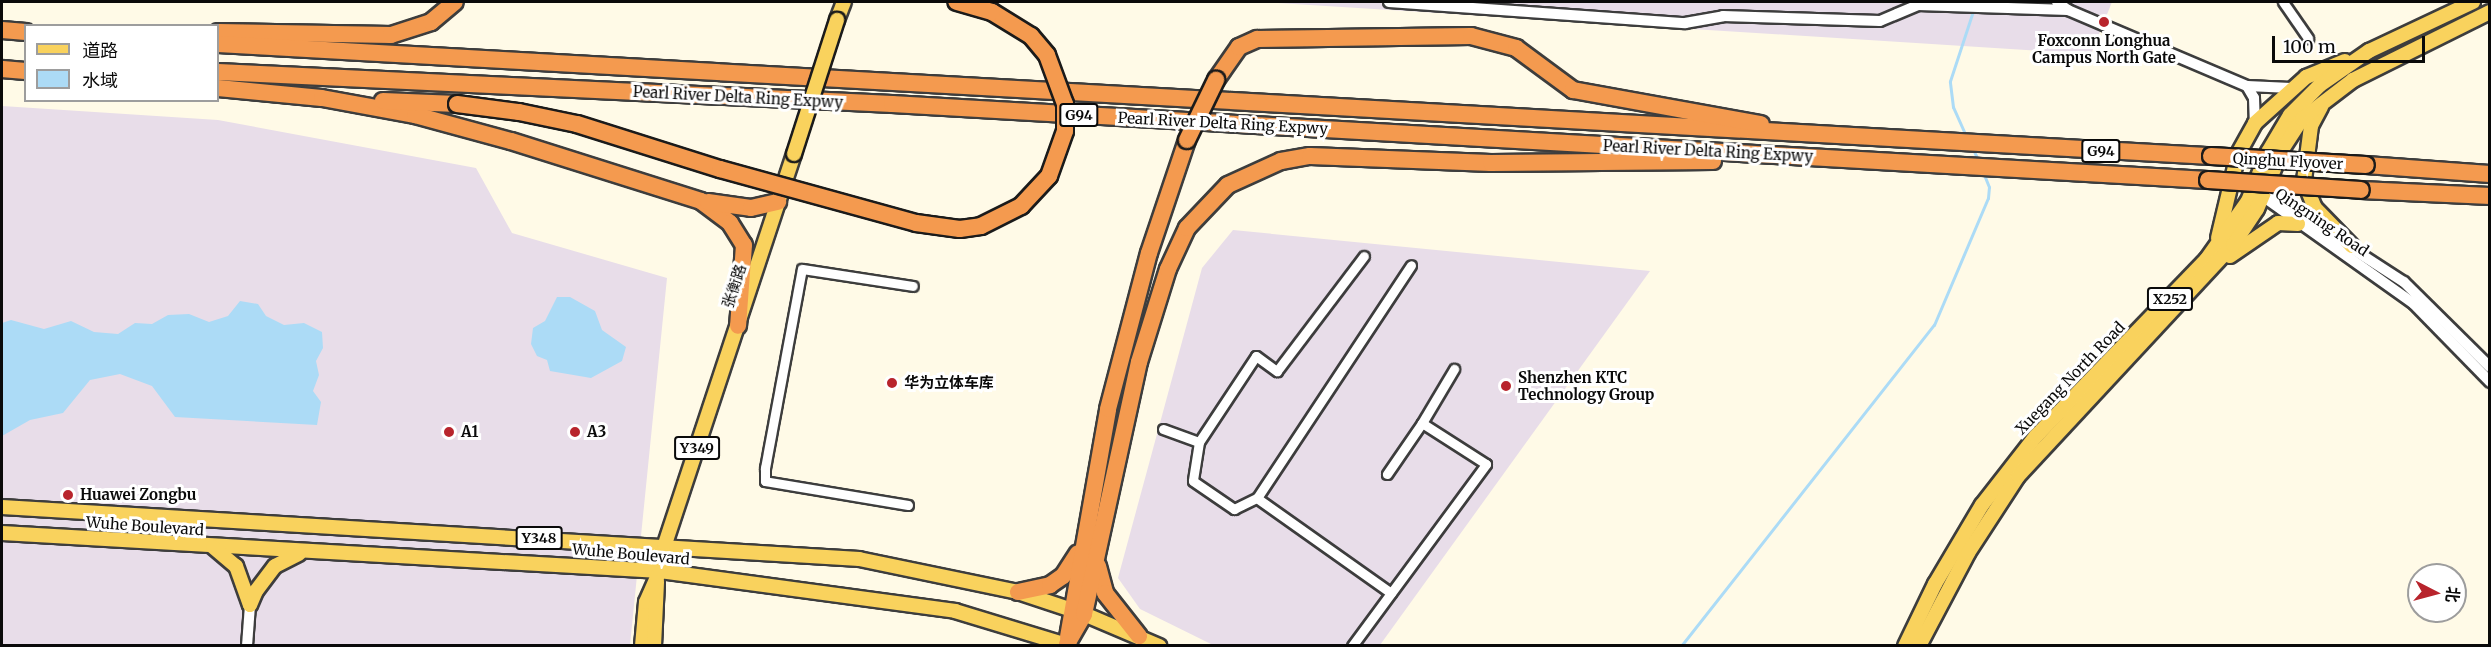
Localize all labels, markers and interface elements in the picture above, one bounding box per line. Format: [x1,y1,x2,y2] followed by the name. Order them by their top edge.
[2097,15,2111,29] marker: Foxconn Longhua Campus North Gate
[24,24,219,102] legend
[2275,24,2428,62] scale bar
[2032,31,2176,66] place label: Foxconn Longhua Campus North Gate
[2283,35,2336,58] text: 100 m
[82,39,118,62] text: 道路
[82,69,118,92] text: 水域
[632,83,844,111] street label: Pearl River Delta Ring Expwy
[1058,104,1100,126] road number: G94
[1117,109,1329,137] street label: Pearl River Delta Ring Expwy
[1602,137,1814,165] street label: Pearl River Delta Ring Expwy
[2080,140,2122,162] road number: G94
[2232,149,2344,173] street label: Qinghu Flyover
[2272,184,2372,260] street label: Qingning Road
[718,262,750,310] street label: 张衡路
[2146,288,2194,310] road number: X252
[2012,318,2128,438] street label: Xuegang North Road
[1518,368,1654,403] place label: Shenzhen KTC Technology Group
[904,374,994,392] place label: 华为立体车库
[885,376,899,390] marker: 华为立体车库
[1499,379,1513,393] marker: Shenzhen KTC Technology Group
[461,423,479,441] place label: A1
[587,423,606,441] place label: A3
[442,425,456,439] marker: A1
[568,425,582,439] marker: A3
[673,437,721,459] road number: Y349
[80,486,196,504] place label: Huawei Zongbu
[61,488,75,502] marker: Huawei Zongbu
[86,513,204,539] street label: Wuhe Boulevard
[515,527,563,549] road number: Y348
[571,540,691,568] street label: Wuhe Boulevard
[2407,563,2467,623] north arrow
[2442,586,2464,604] text: 北

